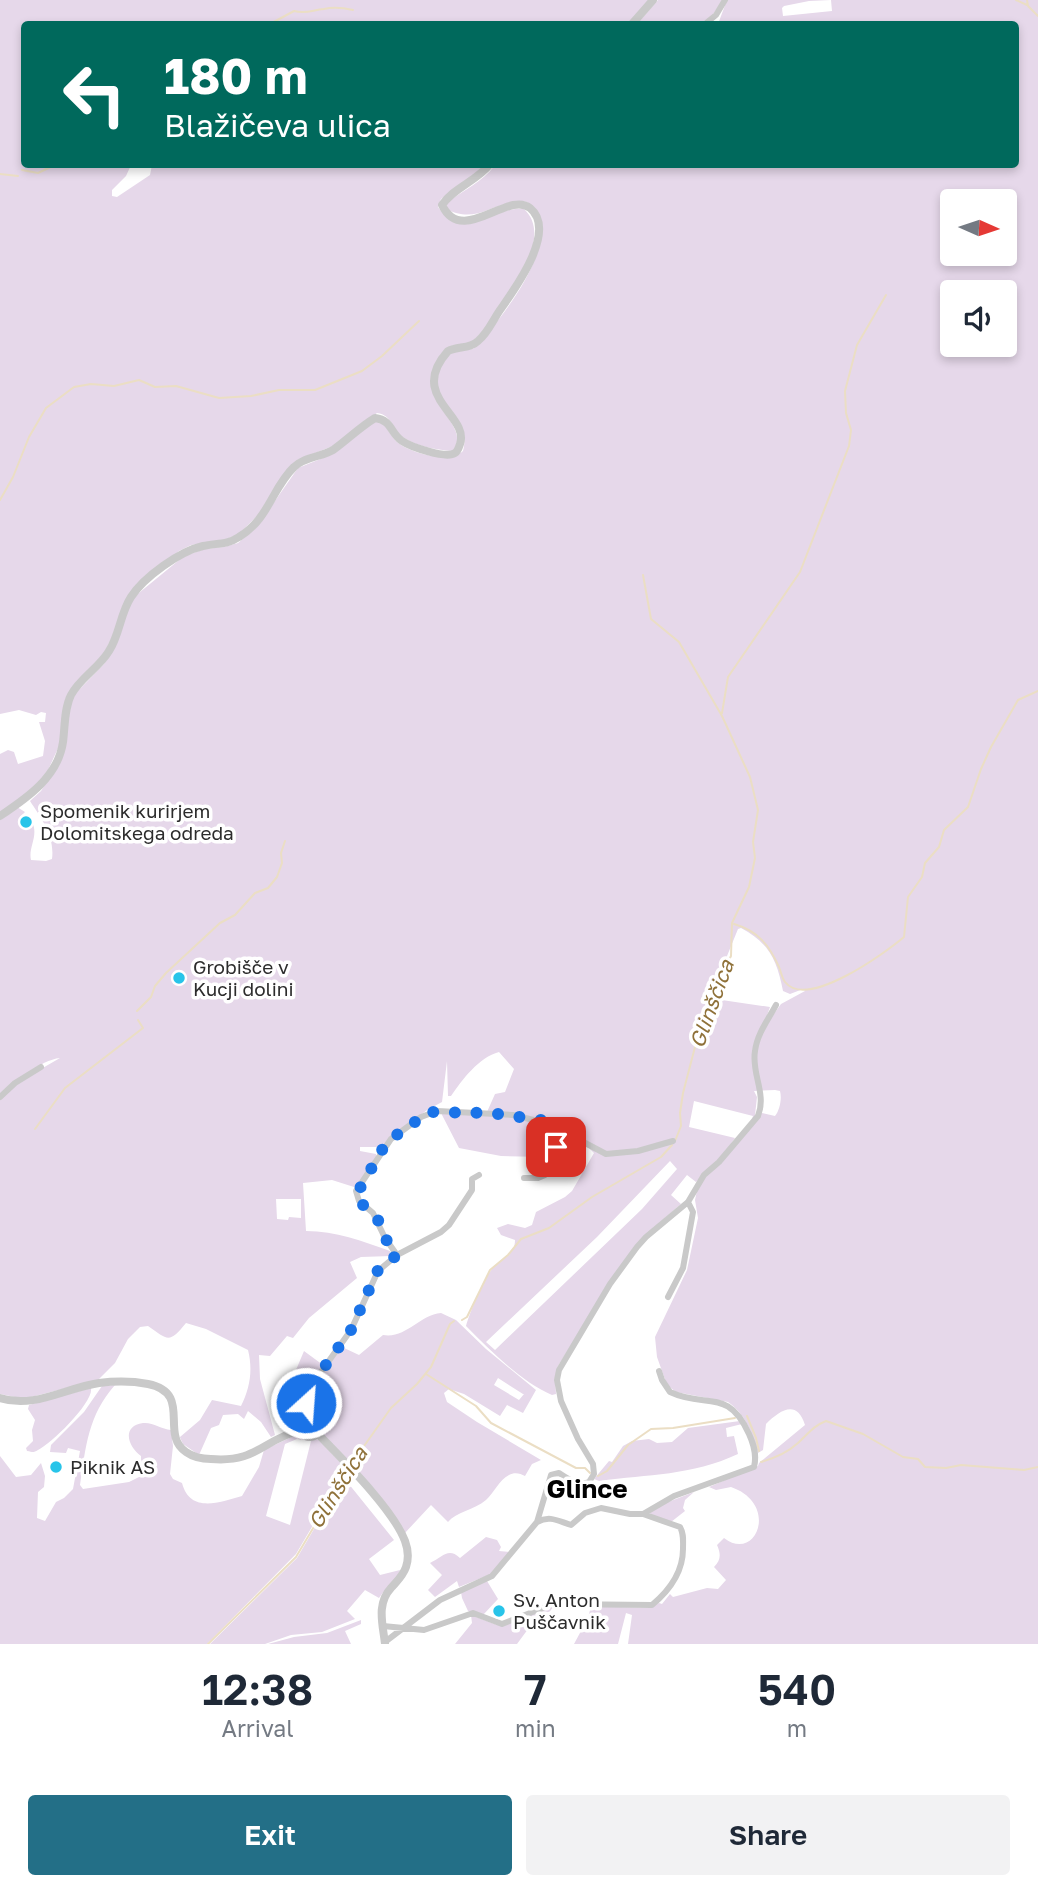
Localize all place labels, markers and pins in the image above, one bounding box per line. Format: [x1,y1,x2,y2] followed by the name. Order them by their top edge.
[40,799,234,844] place label: Spomenik kurirjem Dolomitskega odreda
[18,814,34,830] marker: Spomenik kurirjem Dolomitskega odreda
[193,955,294,1000] place label: Grobišče v Kucji dolini
[171,970,187,986] marker: Grobišče v Kucji dolini
[526,1117,586,1177] pin
[70,1455,155,1478] place label: Piknik AS
[48,1459,64,1475] marker: Piknik AS
[513,1588,606,1633] place label: Sv. Anton Puščavnik
[491,1603,507,1619] marker: Sv. Anton Puščavnik

